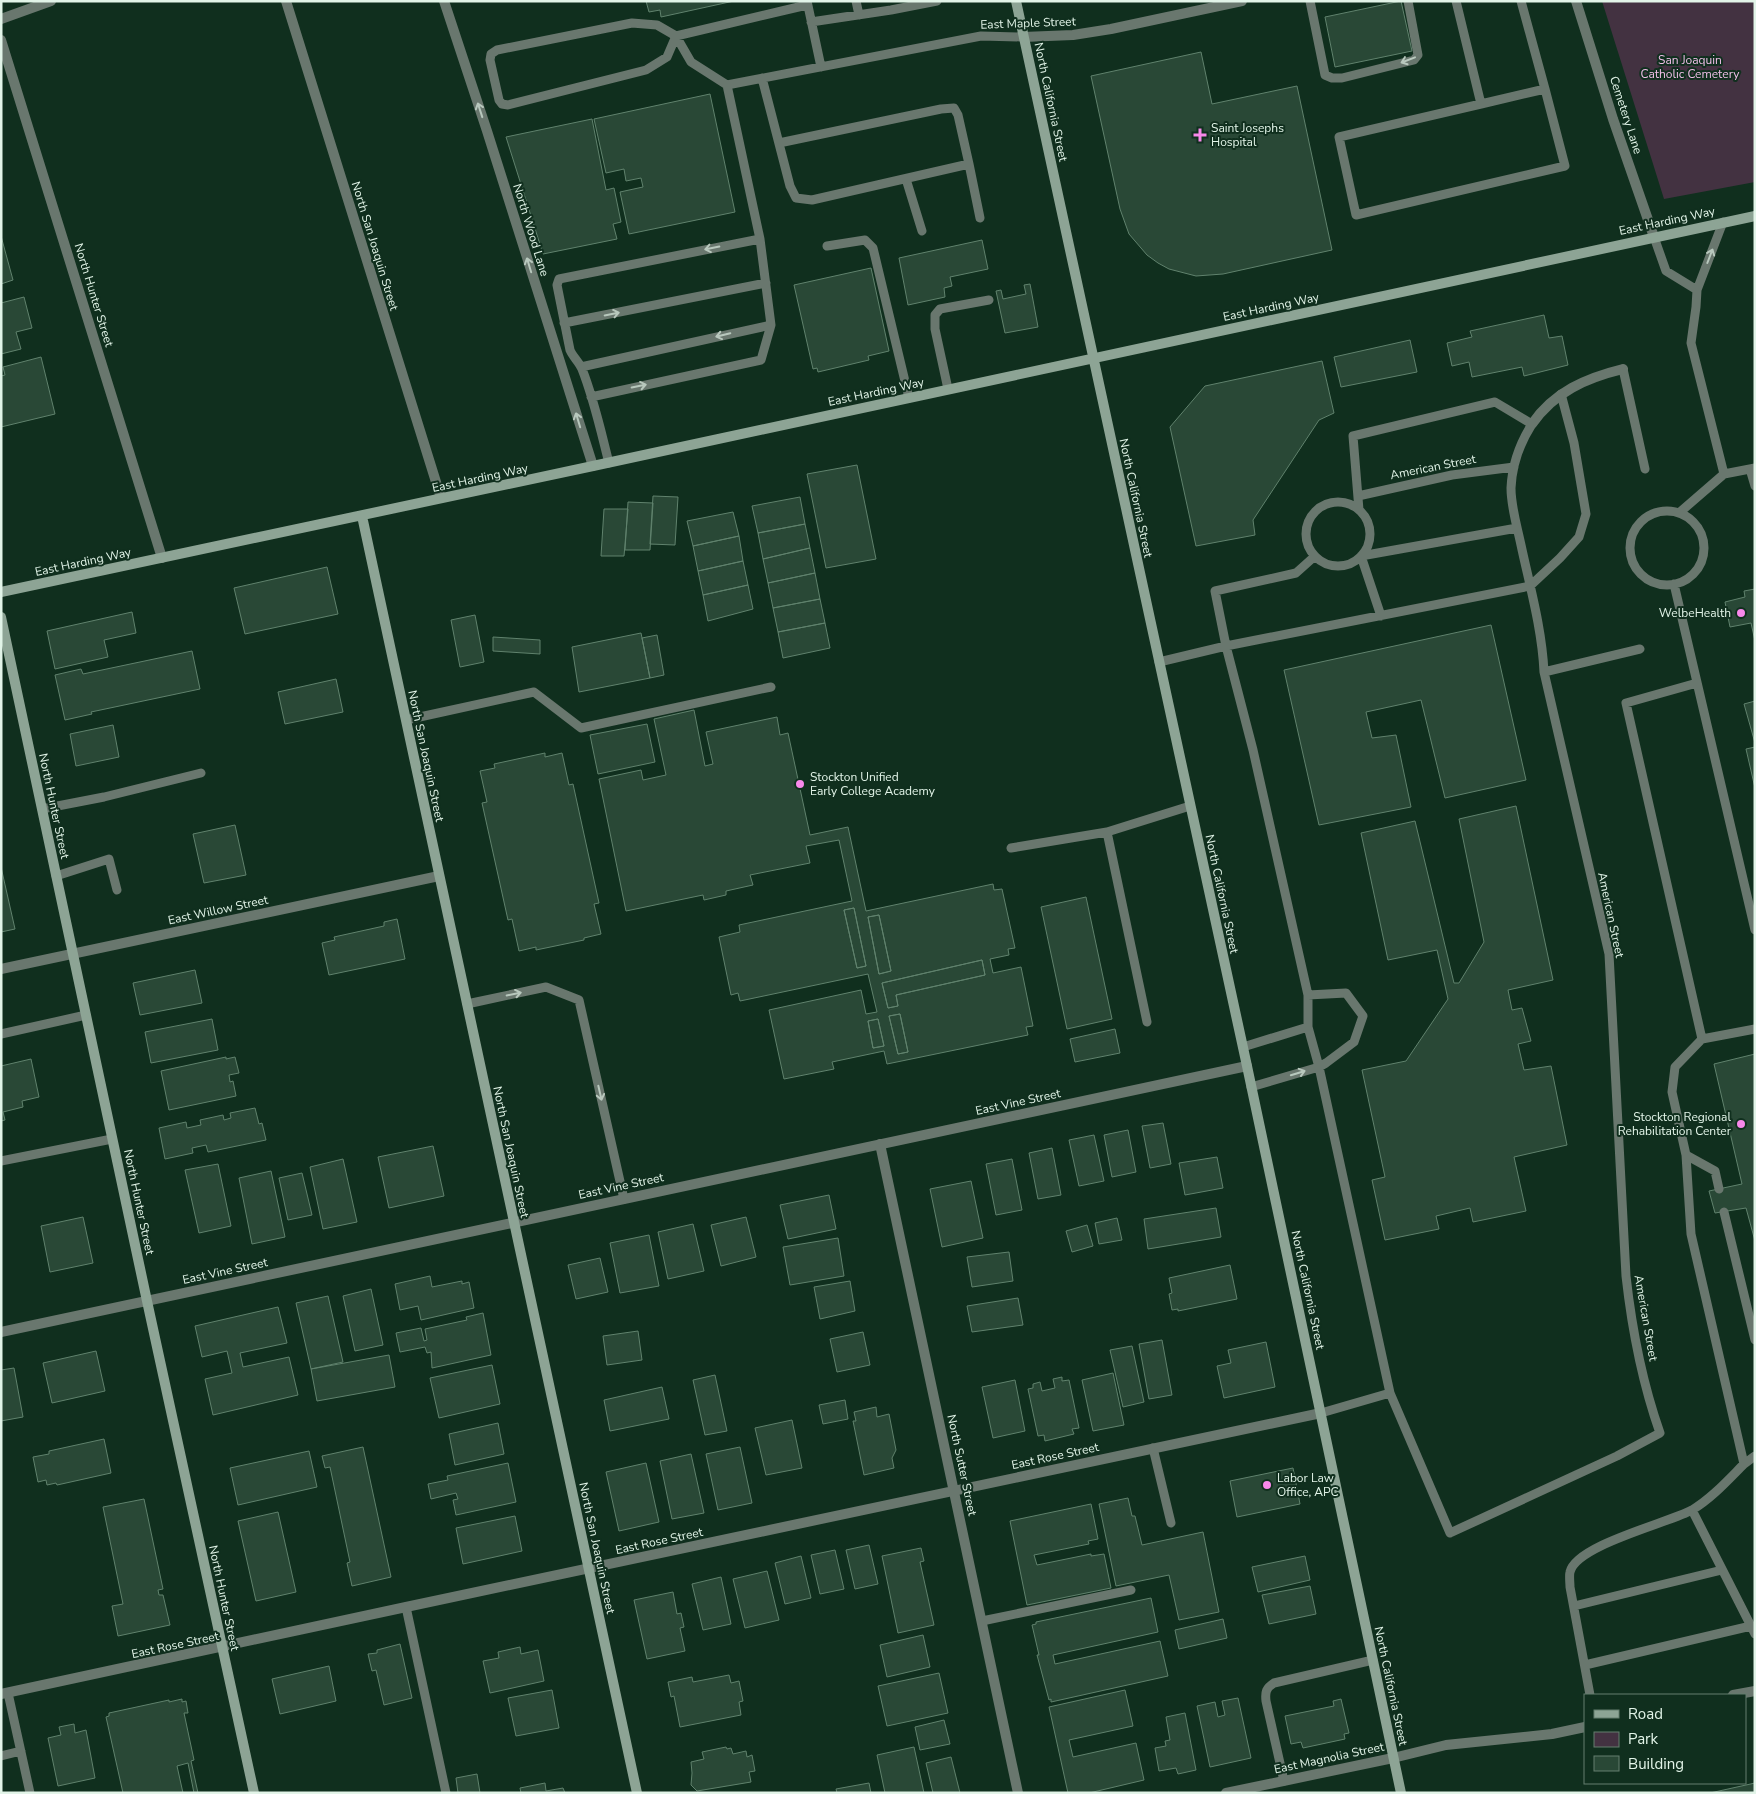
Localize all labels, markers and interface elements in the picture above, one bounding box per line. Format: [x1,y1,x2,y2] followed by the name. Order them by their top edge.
[980,13,1077,33] street label: East Maple Street
[1031,41,1072,164] street label: North California Street
[1641,52,1740,82] park label: San Joaquin Catholic Cemetery
[1401,56,1416,65] one-way arrow
[1606,74,1646,156] street label: Cemetery Lane
[475,102,485,118] one-way arrow
[1211,120,1284,150] place label: Saint Josephs Hospital
[1193,128,1207,142] marker: Saint Josephs Hospital
[348,180,402,313] street label: North San Joaquin Street
[509,182,553,278] street label: North Wood Lane
[1618,203,1717,239] street label: East Harding Way
[71,241,118,350] street label: North Hunter Street
[704,244,720,254] one-way arrow
[1706,249,1715,264] one-way arrow
[524,257,534,273] one-way arrow
[1222,289,1321,325] street label: East Harding Way
[603,308,619,318] one-way arrow
[715,331,731,341] one-way arrow
[827,374,926,410] street label: East Harding Way
[630,381,646,390] one-way arrow
[573,412,583,428] one-way arrow
[1116,437,1157,560] street label: North California Street
[1389,451,1478,483] street label: American Street
[431,460,530,496] street label: East Harding Way
[34,544,133,580] street label: East Harding Way
[1659,605,1731,621] place label: WelbeHealth
[1735,607,1747,619] marker: WelbeHealth
[404,689,448,824] street label: North San Joaquin Street
[35,752,73,861] street label: North Hunter Street
[810,769,936,799] place label: Stockton Unified Early College Academy
[794,778,806,790] marker: Stockton Unified Early College Academy
[1202,833,1243,956] street label: North California Street
[1594,871,1628,960] street label: American Street
[167,891,270,928] street label: East Willow Street
[506,989,522,998] one-way arrow
[1290,1068,1306,1078] one-way arrow
[489,1085,533,1220] street label: North San Joaquin Street
[596,1085,605,1101] one-way arrow
[974,1085,1063,1119] street label: East Vine Street
[1618,1109,1732,1139] place label: Stockton Regional Rehabilitation Center
[1735,1118,1747,1130] marker: Stockton Regional Rehabilitation Center
[120,1148,158,1257] street label: North Hunter Street
[577,1169,666,1203] street label: East Vine Street
[1288,1229,1329,1352] street label: North California Street
[181,1254,270,1288] street label: East Vine Street
[1631,1274,1662,1363] street label: American Street
[943,1413,981,1518] street label: North Sutter Street
[1010,1439,1101,1473] street label: East Rose Street
[1277,1470,1339,1500] place label: Labor Law Office, APC
[1261,1479,1273,1491] marker: Labor Law Office, APC
[575,1481,619,1616] street label: North San Joaquin Street
[614,1524,705,1558] street label: East Rose Street
[205,1544,243,1653] street label: North Hunter Street
[1371,1625,1412,1748] street label: North California Street
[130,1628,221,1662] street label: East Rose Street
[1584,1694,1746,1784] legend
[1628,1704,1663,1724] text: Road
[1628,1729,1658,1749] text: Park
[1273,1738,1386,1777] street label: East Magnolia Street
[1628,1754,1684,1774] text: Building

